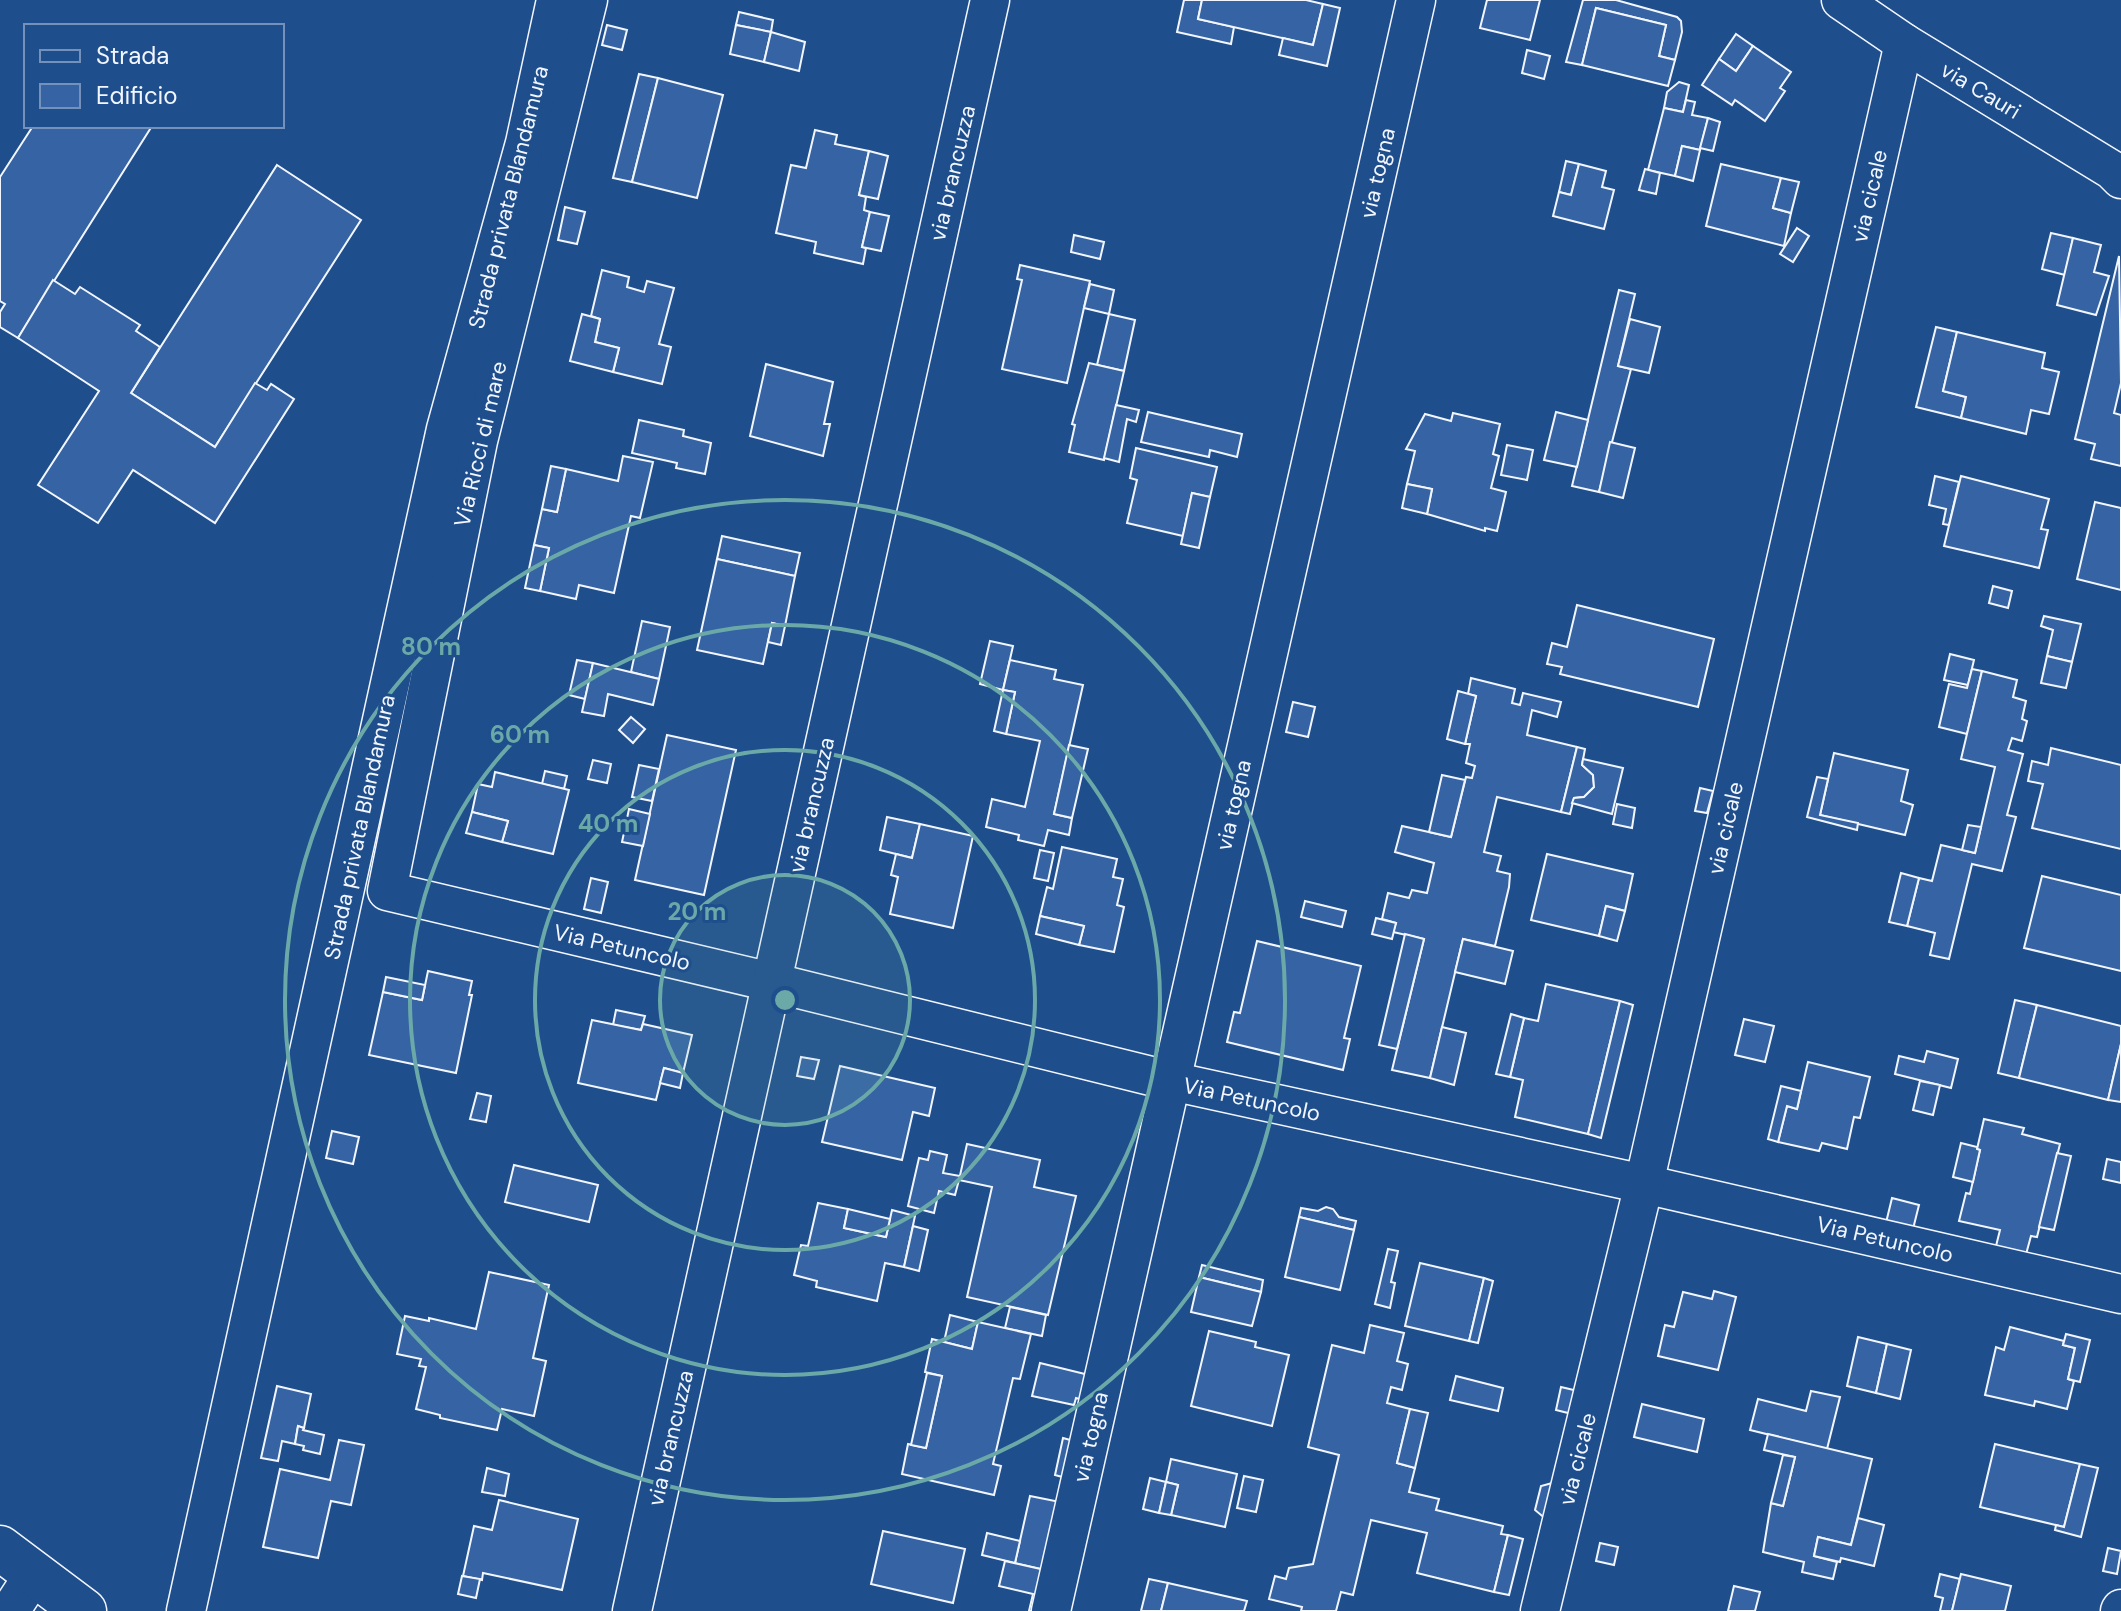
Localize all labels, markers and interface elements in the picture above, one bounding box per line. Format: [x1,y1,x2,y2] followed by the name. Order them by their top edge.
[24,24,284,128] legend
[96,40,169,71] text: Strada
[1935,55,2026,126] street label: via Cauri
[462,62,555,332] street label: Strada privata Blandamura
[96,80,178,111] text: Edificio
[923,102,982,244] street label: via brancuzza
[1353,125,1402,221] street label: via togna
[1845,147,1894,245] street label: via cicale
[447,358,514,530] street label: Via Ricci di mare
[401,631,461,662] text: 80 m
[317,692,402,962] street label: Strada privata Blandamura
[490,719,550,750] text: 60 m
[782,734,841,876] street label: via brancuzza
[1209,757,1258,853] street label: via togna
[1701,779,1750,877] street label: via cicale
[578,808,638,839] text: 40 m
[668,896,726,927] text: 20 m
[551,918,693,977] street label: Via Petuncolo
[771,986,799,1014] centre of rings
[1181,1071,1323,1128] street label: Via Petuncolo
[1814,1210,1956,1269] street label: Via Petuncolo
[641,1367,700,1509] street label: via brancuzza
[1066,1389,1115,1485] street label: via togna
[1552,1410,1603,1508] street label: via cicale

